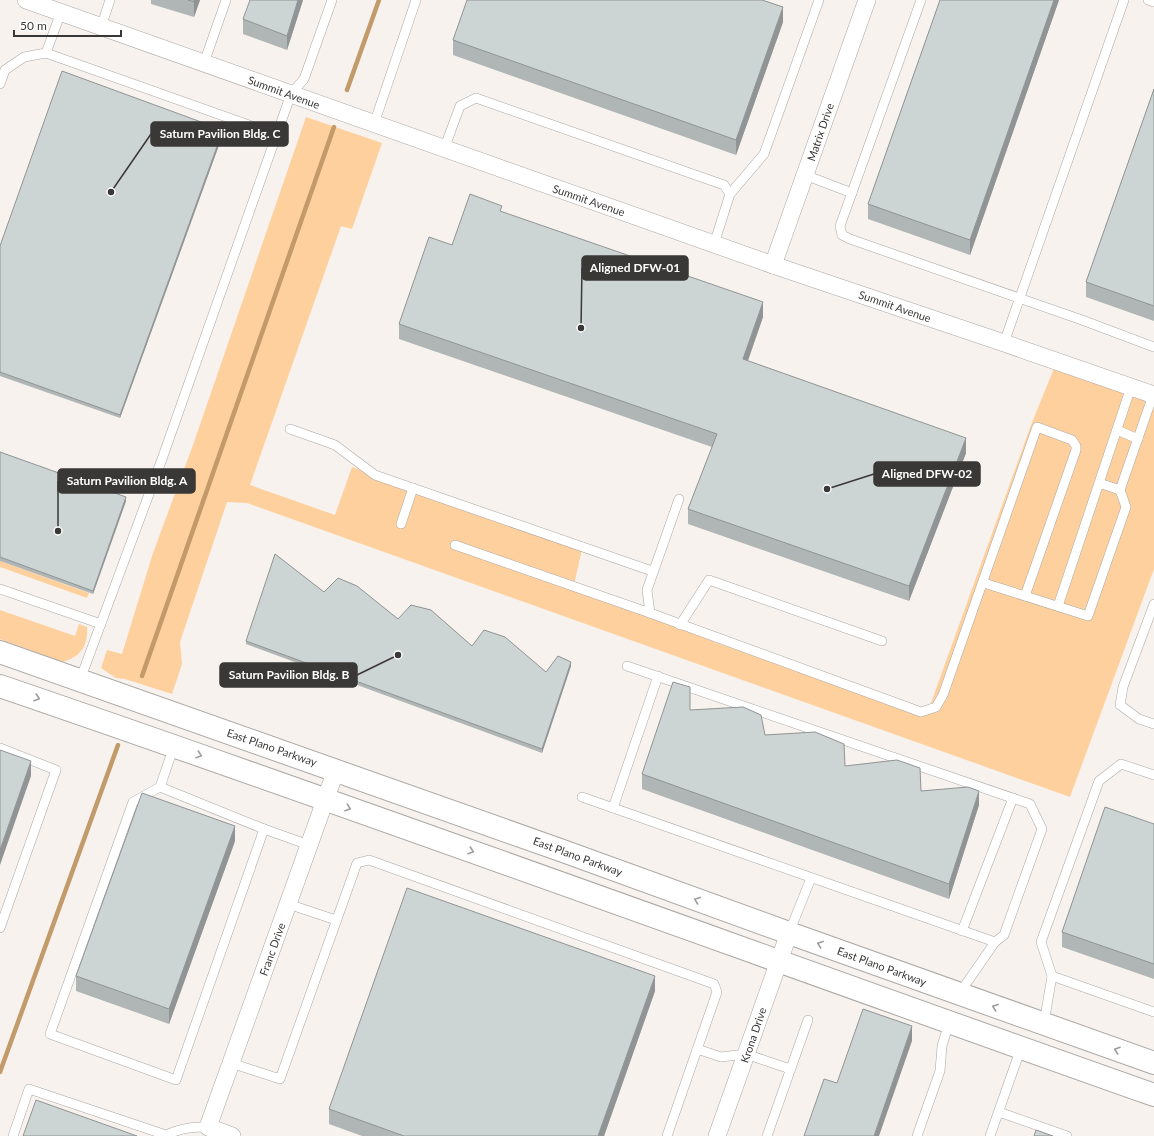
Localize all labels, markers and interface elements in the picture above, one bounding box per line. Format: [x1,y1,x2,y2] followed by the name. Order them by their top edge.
[14,12,121,38] scale bar
[20,18,47,33] text: 50 m
[246,73,322,111] street label: Summit Avenue
[804,101,836,163] street label: Matrix Drive
[151,122,288,146] callout: Saturn Pavilion Bldg. C
[160,126,280,141] text: Saturn Pavilion Bldg. C
[551,182,627,219] street label: Summit Avenue
[582,256,688,280] callout: Aligned DFW-01
[589,260,680,275] text: Aligned DFW-01
[857,288,933,325] street label: Summit Avenue
[874,462,980,486] callout: Aligned DFW-02
[881,466,972,481] text: Aligned DFW-02
[58,469,195,493] callout: Saturn Pavilion Bldg. A
[67,473,188,488] text: Saturn Pavilion Bldg. A
[220,663,357,687] callout: Saturn Pavilion Bldg. B
[229,667,349,682] text: Saturn Pavilion Bldg. B
[33,694,40,702] one-way arrow
[225,726,319,769] street label: East Plano Parkway
[196,751,203,759] one-way arrow
[345,803,352,812] one-way arrow
[532,834,625,878] street label: East Plano Parkway
[467,846,474,854] one-way arrow
[694,896,701,904] one-way arrow
[256,920,288,977] street label: Franc Drive
[816,940,823,949] one-way arrow
[836,944,929,988] street label: East Plano Parkway
[991,1003,998,1011] one-way arrow
[737,1005,769,1065] street label: Krona Drive
[1114,1047,1121,1055] one-way arrow

